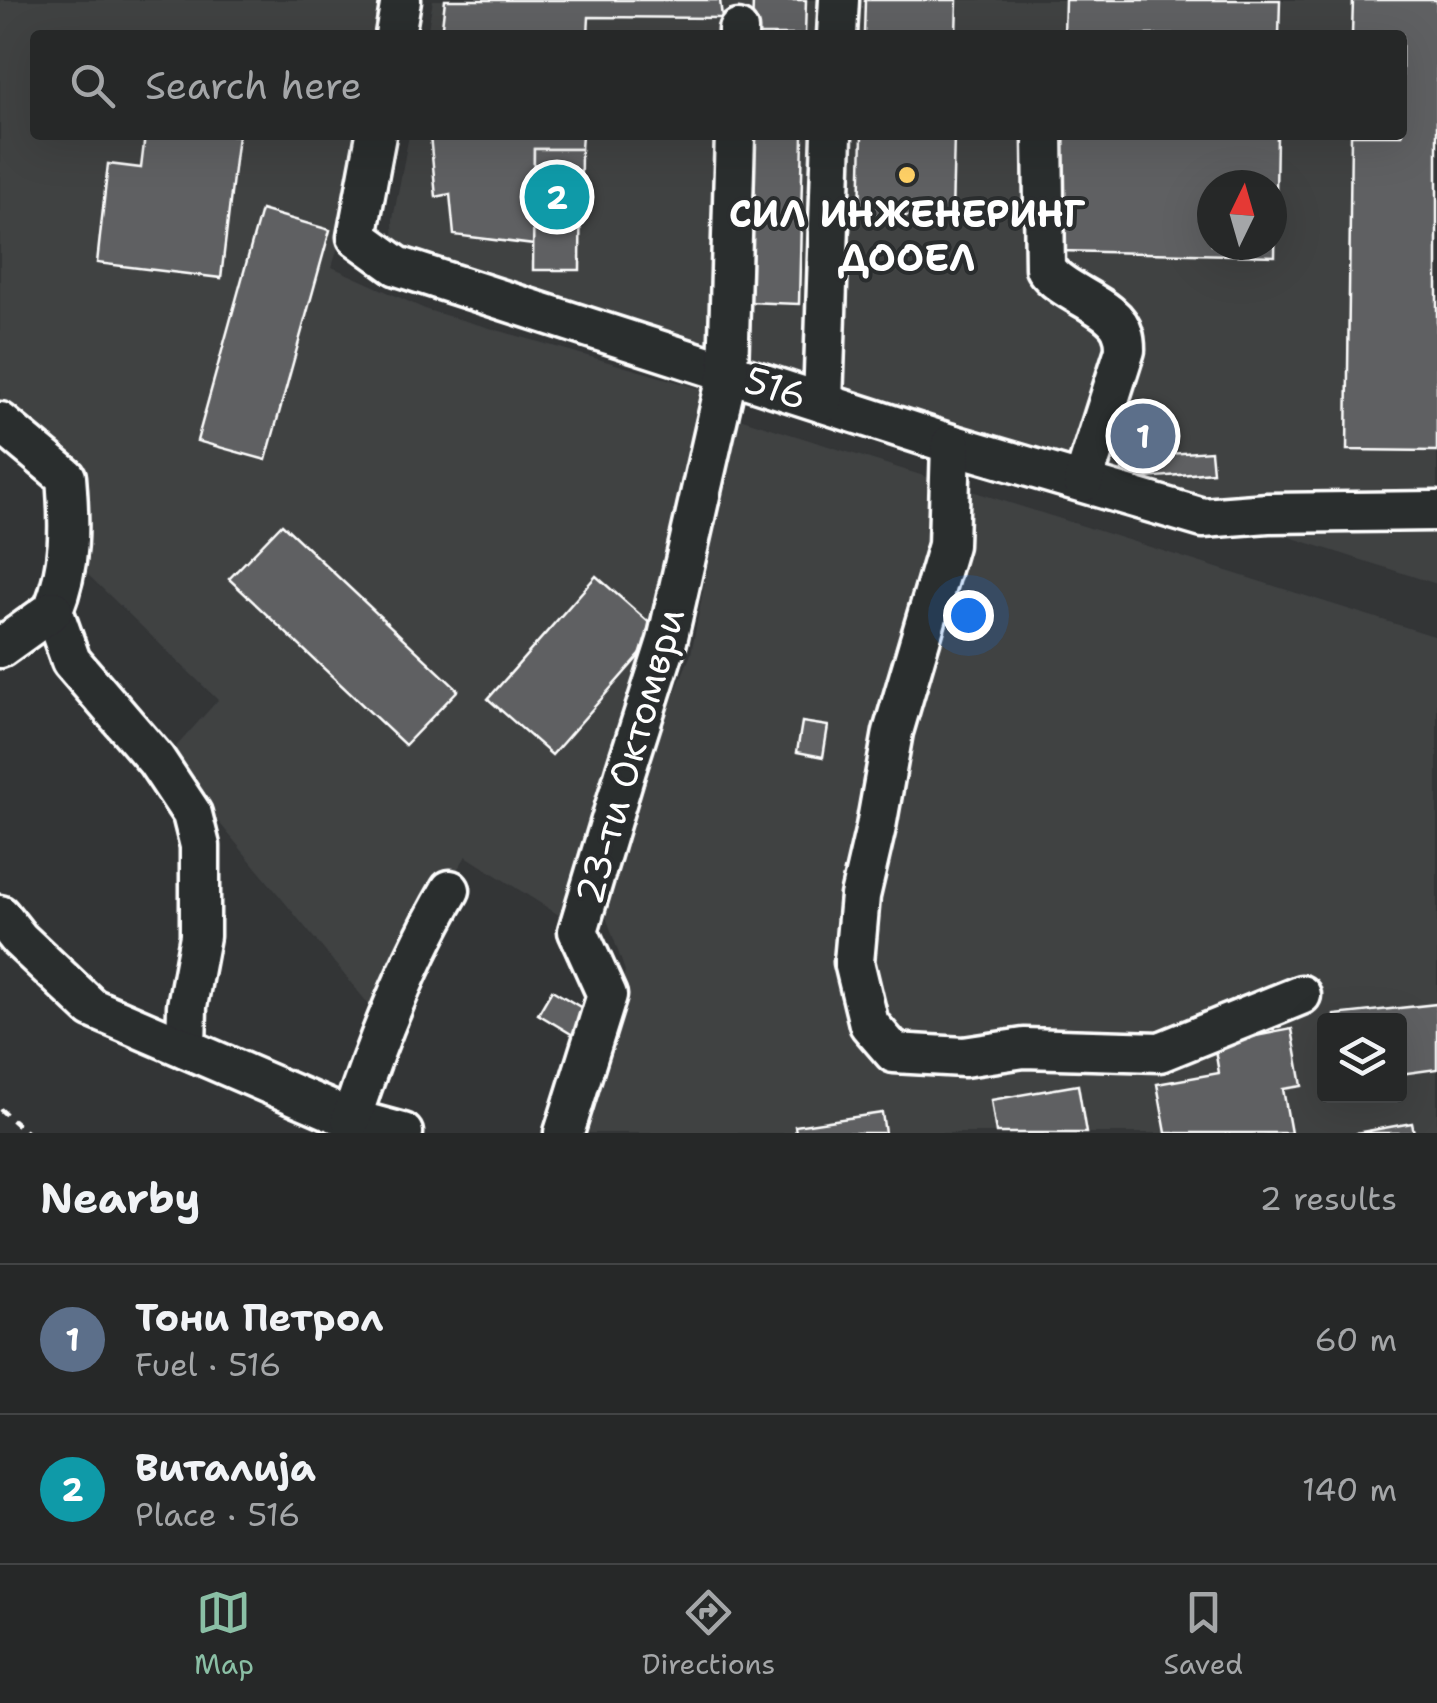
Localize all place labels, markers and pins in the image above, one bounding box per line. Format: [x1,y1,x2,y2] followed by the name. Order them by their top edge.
[524,160,590,234] pin: 2
[896,164,918,186] marker: СИЛ ИНЖЕНЕРИНГ ДООЕЛ
[729,188,1085,283] place label: СИЛ ИНЖЕНЕРИНГ ДООЕЛ
[1110,398,1176,474] pin: 1

